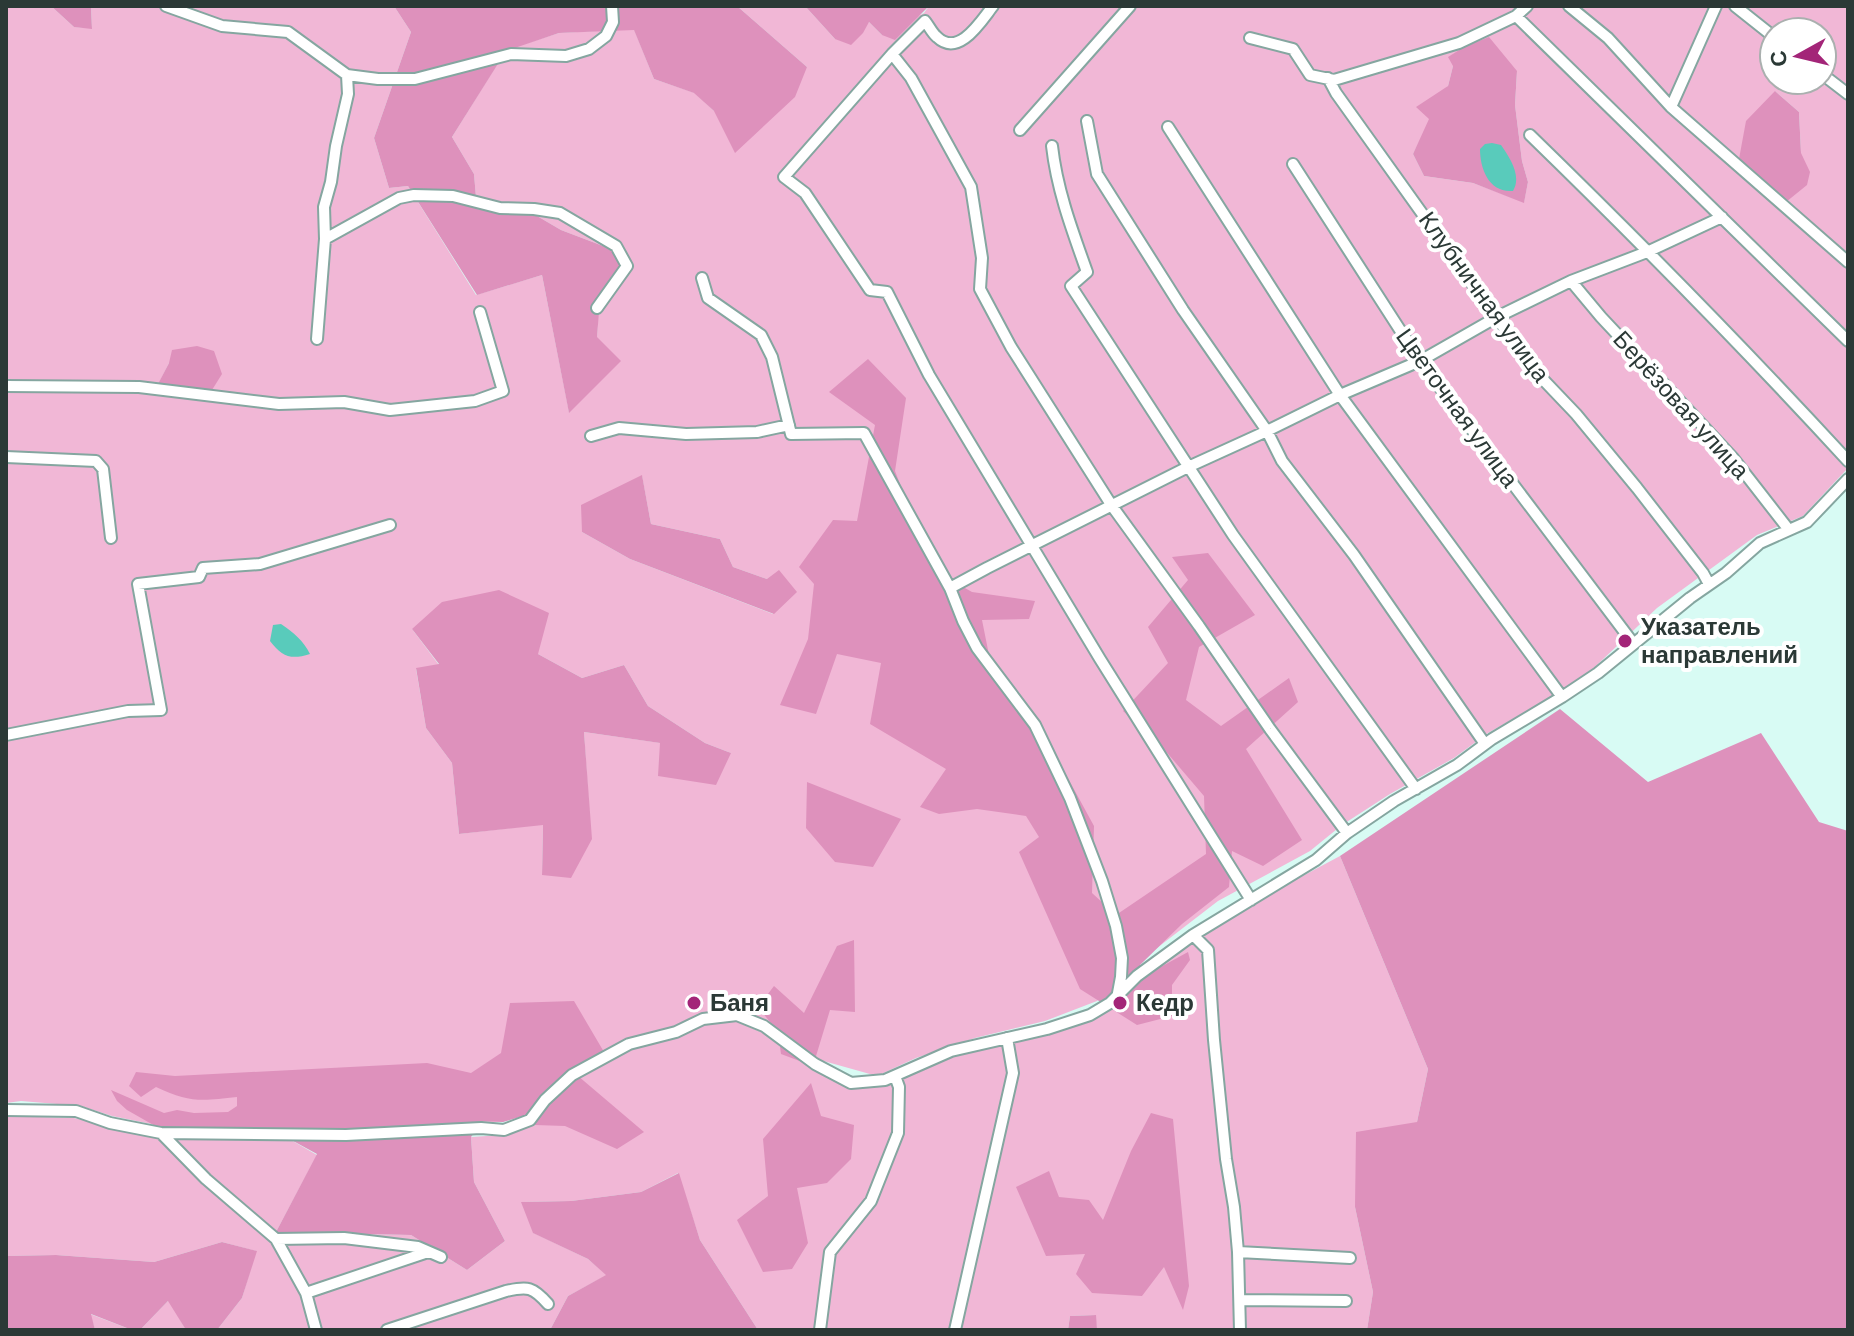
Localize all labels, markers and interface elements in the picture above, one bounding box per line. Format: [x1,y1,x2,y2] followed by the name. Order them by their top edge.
[1758,16,1838,96] north arrow
[1763,49,1791,69] text: С
[1414,205,1557,387] street label: Клубничная улица
[1391,322,1526,493] street label: Цветочная улица
[1608,324,1757,485] street label: Берёзовая улица
[1641,611,1798,668] place label: Указатель направлений
[1616,632,1634,650] marker: Указатель направлений
[710,987,769,1016] place label: Баня
[1136,987,1194,1016] place label: Кедр
[685,994,703,1012] marker: Баня
[1111,994,1129,1012] marker: Кедр

